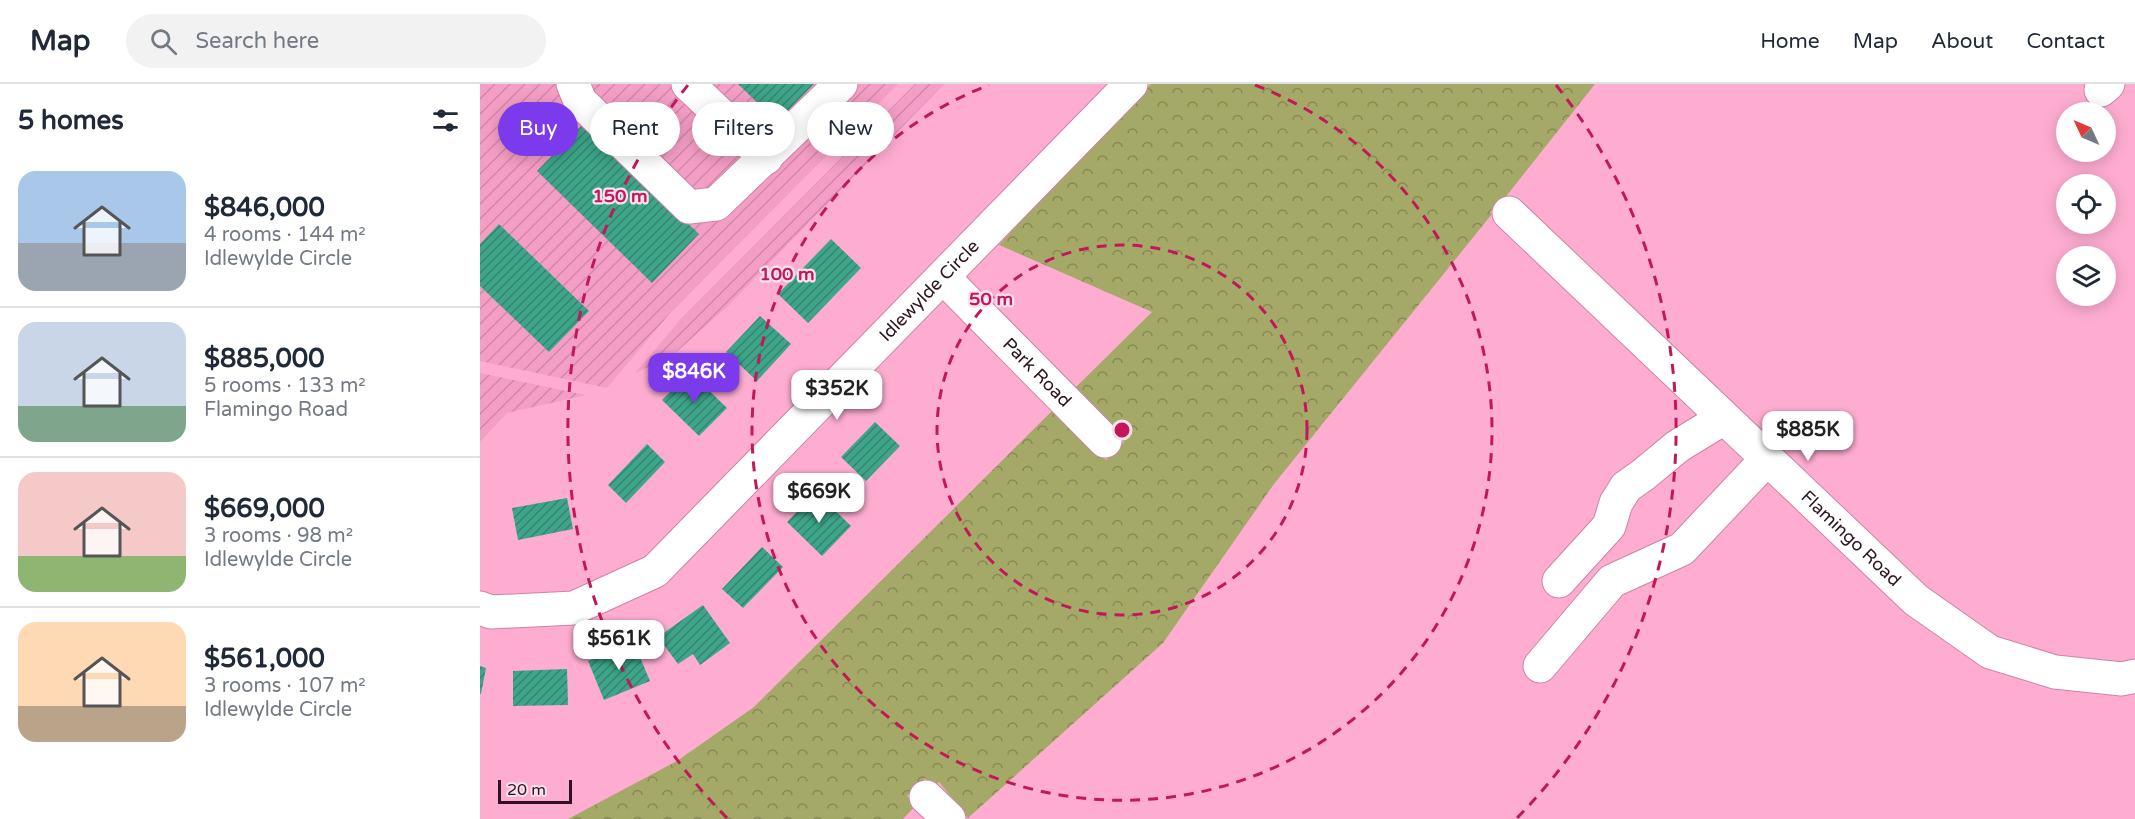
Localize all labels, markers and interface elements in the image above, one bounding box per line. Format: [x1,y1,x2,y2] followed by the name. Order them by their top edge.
[126,14,546,68] search box
[30,24,90,58] text: Map
[147,25,180,58] icon: search
[195,28,319,54] text: Search here
[1760,29,1820,54] text: Home
[1853,29,1898,54] text: Map
[1931,29,1993,54] text: About
[2026,29,2105,54] text: Contact
[498,102,578,156] chip: Buy
[590,102,680,156] chip: Rent
[692,102,795,156] chip: Filters
[807,102,894,156] chip: New
[2056,102,2116,162] north arrow
[2056,102,2116,306] map controls
[429,104,462,137] icon: filters
[18,105,124,136] text: 5 homes
[2056,174,2116,234] button: locate
[592,185,648,207] text: 150 m
[204,192,325,223] text: $846,000
[66,195,138,267] icon: home
[204,223,366,247] text: 4 rooms · 144 m²
[875,235,984,346] street label: Idlewylde Circle
[2056,246,2116,306] button: layers
[204,247,352,271] text: Idlewylde Circle
[759,263,815,285] text: 100 m
[969,288,1013,310] text: 50 m
[998,333,1076,412] street label: Park Road
[204,343,324,374] text: $885,000
[66,346,138,418] icon: home
[652,353,736,404] pin: $846K
[662,360,726,384] text: $846K
[795,370,879,421] pin: $352K
[204,374,366,398] text: 5 rooms · 133 m²
[805,377,869,401] text: $352K
[204,398,348,422] text: Flamingo Road
[1766,411,1850,462] pin: $885K
[1776,418,1840,442] text: $885K
[1112,420,1132,440] centre of rings
[777,473,861,524] pin: $669K
[787,480,851,504] text: $669K
[1796,486,1906,591] street label: Flamingo Road
[204,493,325,524] text: $669,000
[66,496,138,568] icon: home
[204,524,353,548] text: 3 rooms · 98 m²
[204,548,352,572] text: Idlewylde Circle
[577,620,661,671] pin: $561K
[587,627,651,651] text: $561K
[204,643,325,674] text: $561,000
[66,646,138,718] icon: home
[204,674,366,698] text: 3 rooms · 107 m²
[204,698,352,722] text: Idlewylde Circle
[498,777,572,804] scale bar
[507,780,546,800] text: 20 m

